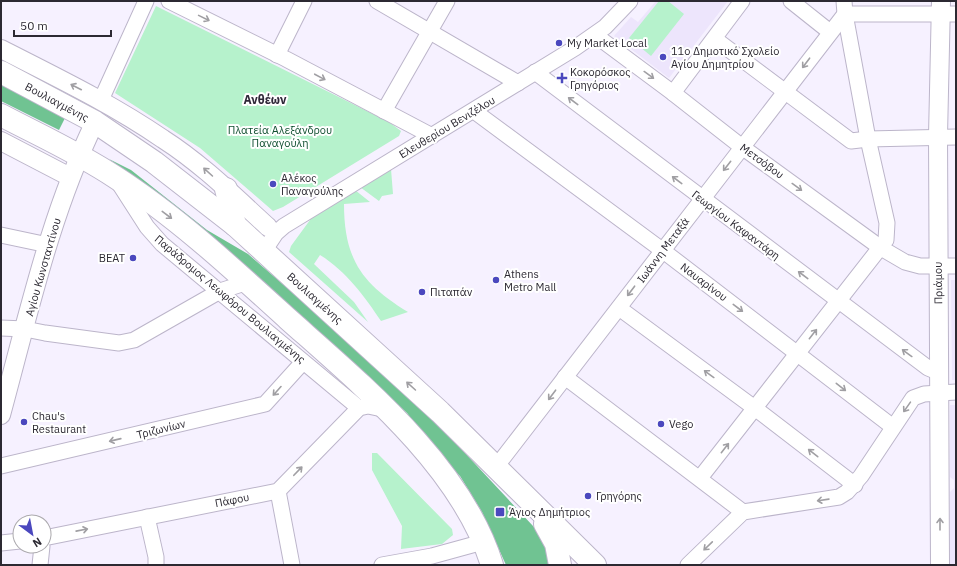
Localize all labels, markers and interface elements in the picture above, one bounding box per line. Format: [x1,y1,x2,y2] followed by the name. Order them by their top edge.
[14,12,111,38] scale bar
[197,15,209,22] one-way arrow
[20,18,48,33] text: 50 m
[567,36,647,50] place label: My Market Local
[554,38,564,48] marker: My Market Local
[671,44,779,71] place label: 11ο Δημοτικό Σχολείο Αγίου Δημητρίου
[658,52,668,62] marker: 11ο Δημοτικό Σχολείο Αγίου Δημητρίου
[802,57,811,68] one-way arrow
[570,65,631,92] place label: Κοκορόσκος Γρηγόριος
[643,71,654,79] one-way arrow
[557,73,567,83] marker: Κοκορόσκος Γρηγόριος
[314,74,326,81] one-way arrow
[23,79,91,125] street label: Βουλιαγμένης
[70,83,82,90] one-way arrow
[243,92,287,107] district label: Ανθέων
[396,93,498,161] street label: Ελευθερίου Βενιζέλου
[568,97,579,106] one-way arrow
[228,123,332,150] park label: Πλατεία Αλεξάνδρου Παναγούλη
[737,140,787,182] street label: Μετσόβου
[723,160,732,171] one-way arrow
[203,168,213,177] one-way arrow
[281,171,343,198] place label: Αλέκος Παναγούλης
[671,176,682,184] one-way arrow
[268,179,278,189] marker: Αλέκος Παναγούλης
[791,183,802,191] one-way arrow
[689,187,783,263] street label: Γεωργίου Καφαντάρη
[161,211,172,219] one-way arrow
[634,215,692,285] street label: Ιωάννη Μεταξά
[22,216,64,318] street label: Αγίου Κωνσταντίνου
[152,232,308,366] street label: Παράδρομος Λεωφόρου Βουλιαγμένης
[99,251,126,265] place label: ΒΕΑΤ
[128,253,138,263] marker: ΒΕΑΤ
[678,260,730,304] street label: Ναυαρίνου
[931,261,945,305] street label: Πριάμου
[504,267,556,294] place label: Athens Metro Mall
[284,269,346,327] street label: Βουλιαγμένης
[797,271,808,279] one-way arrow
[491,275,501,285] marker: Athens Metro Mall
[430,285,473,299] place label: Πιταπάν
[627,286,635,297] one-way arrow
[417,287,427,297] marker: Πιταπάν
[732,304,743,312] one-way arrow
[809,329,817,340] one-way arrow
[902,348,913,357] one-way arrow
[704,370,715,378] one-way arrow
[406,381,416,391] one-way arrow
[835,383,846,391] one-way arrow
[273,385,282,395] one-way arrow
[548,389,556,400] one-way arrow
[903,401,911,412] one-way arrow
[32,409,86,436] place label: Chau's Restaurant
[135,416,187,442] street label: Τριζωνίων
[19,417,29,427] marker: Chau's Restaurant
[669,417,693,431] place label: Vego
[656,419,666,429] marker: Vego
[109,437,122,445] one-way arrow
[720,442,729,453] one-way arrow
[807,448,818,457] one-way arrow
[293,466,303,476] one-way arrow
[596,489,642,503] place label: Γρηγόρης
[214,490,250,510] street label: Πάφου
[583,491,593,501] marker: Γρηγόρης
[817,496,830,504] one-way arrow
[509,505,590,519] place label: Άγιος Δημήτριος
[494,506,506,518] marker: Άγιος Δημήτριος
[12,514,52,554] north arrow
[936,518,944,531] one-way arrow
[75,526,88,534] one-way arrow
[30,534,44,551] text: N
[703,541,713,551] one-way arrow

